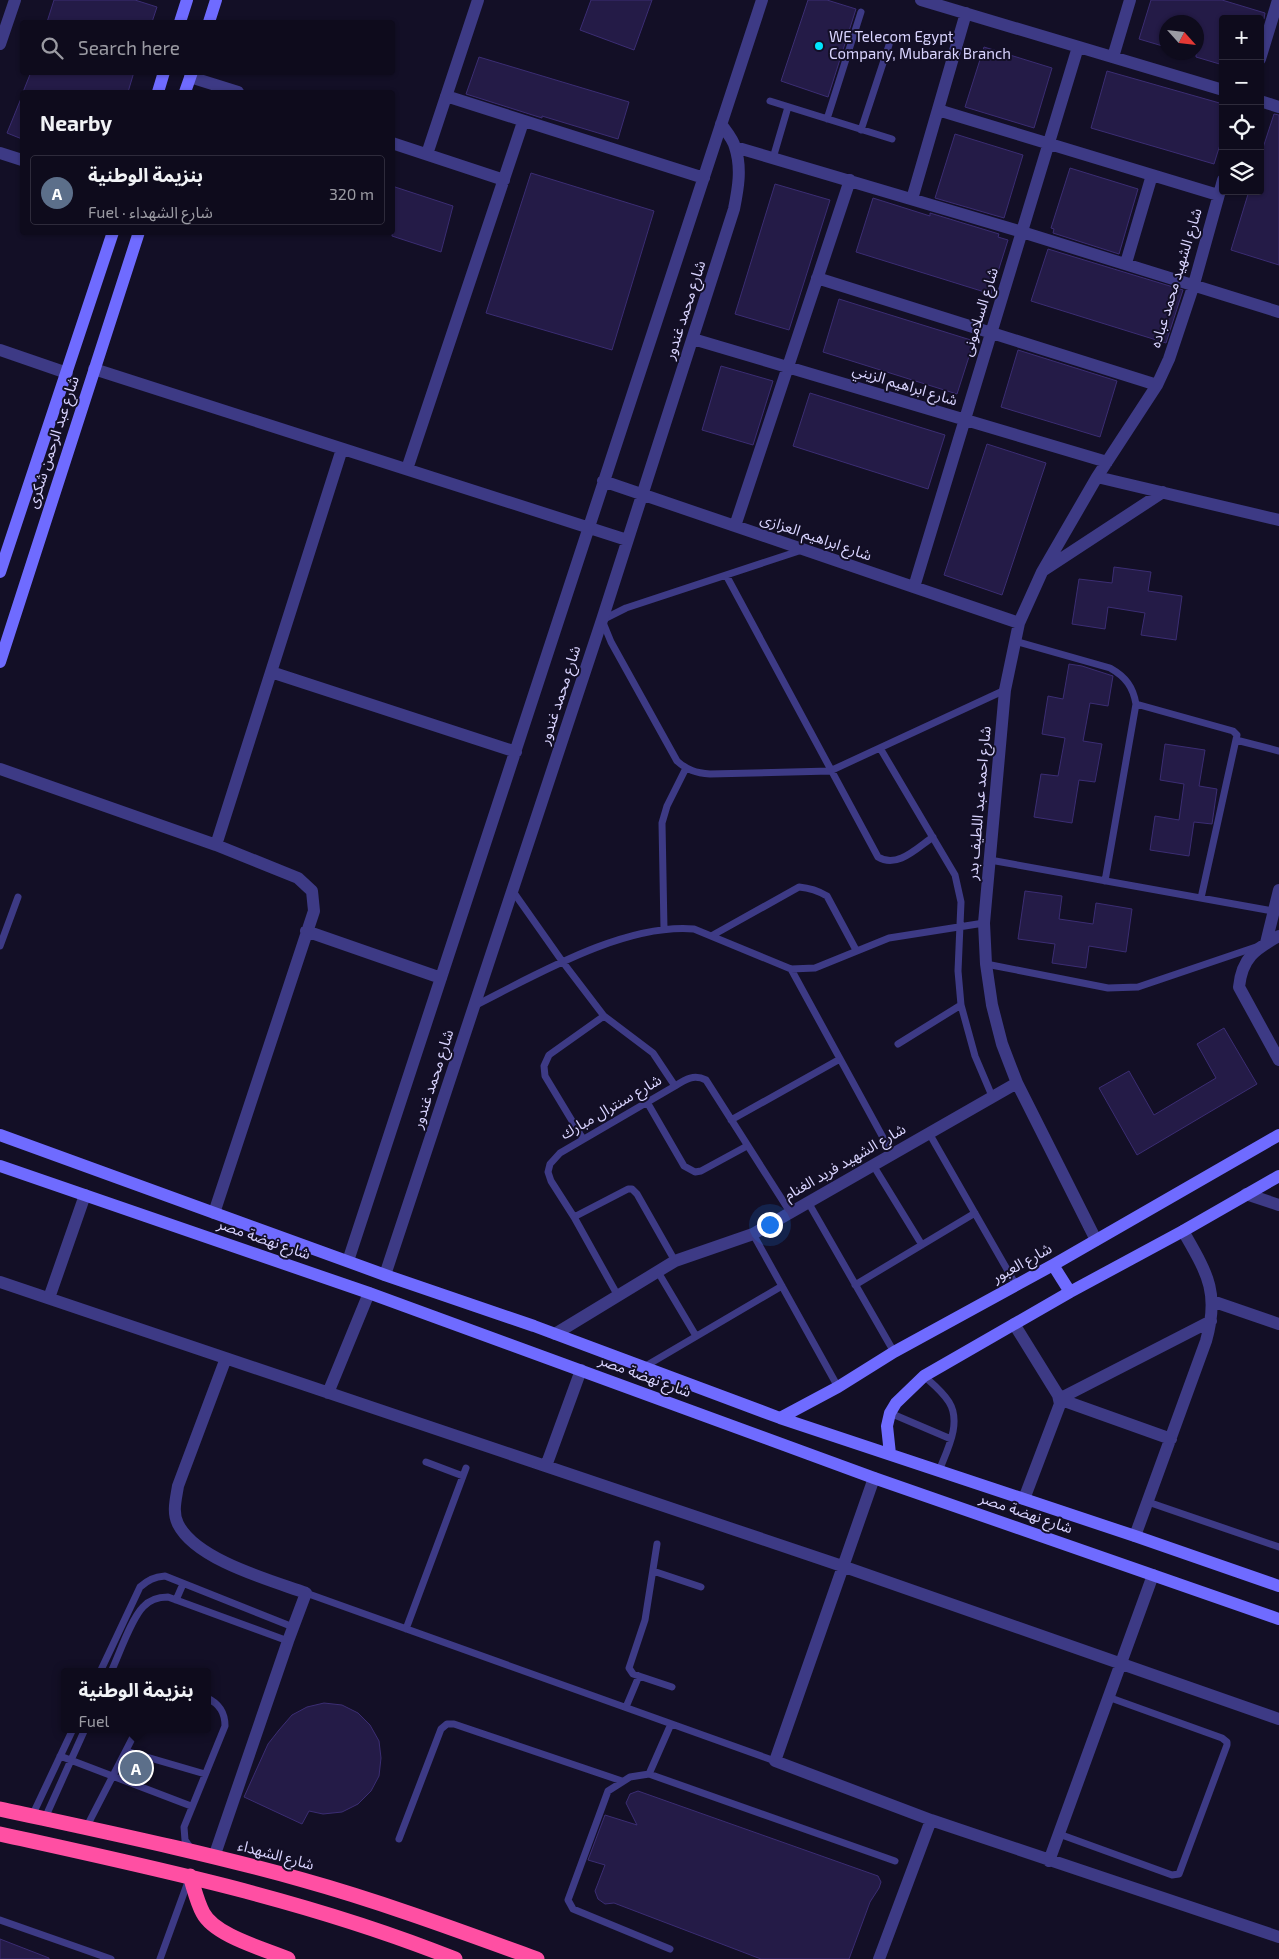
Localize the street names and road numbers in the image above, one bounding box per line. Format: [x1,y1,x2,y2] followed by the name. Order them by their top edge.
[1145,206,1209,351] street label: شارع الشهيد محمد عباده
[659,258,712,364] street label: شارع محمد غندور
[957,265,1005,359] street label: شارع السلامونى
[849,360,960,412] street label: شارع ابراهيم الزيني
[22,373,86,511] street label: شارع عبد الرحمن شكرى
[757,509,875,567] street label: شارع ابراهيم العزازى
[534,643,587,749] street label: شارع محمد غندور
[962,725,998,882] street label: شارع احمد عبد اللطيف بدر
[407,1027,460,1133] street label: شارع محمد غندور
[557,1070,666,1146] street label: شارع سنترال مبارك
[781,1119,911,1207] street label: شارع الشهيد فريد الغنام
[213,1213,313,1266] street label: شارع نهضة مصر
[988,1238,1057,1290] street label: شارع العبور
[594,1350,694,1404] street label: شارع نهضة مصر
[975,1487,1075,1540] street label: شارع نهضة مصر
[235,1835,317,1877] street label: شارع الشهداء

